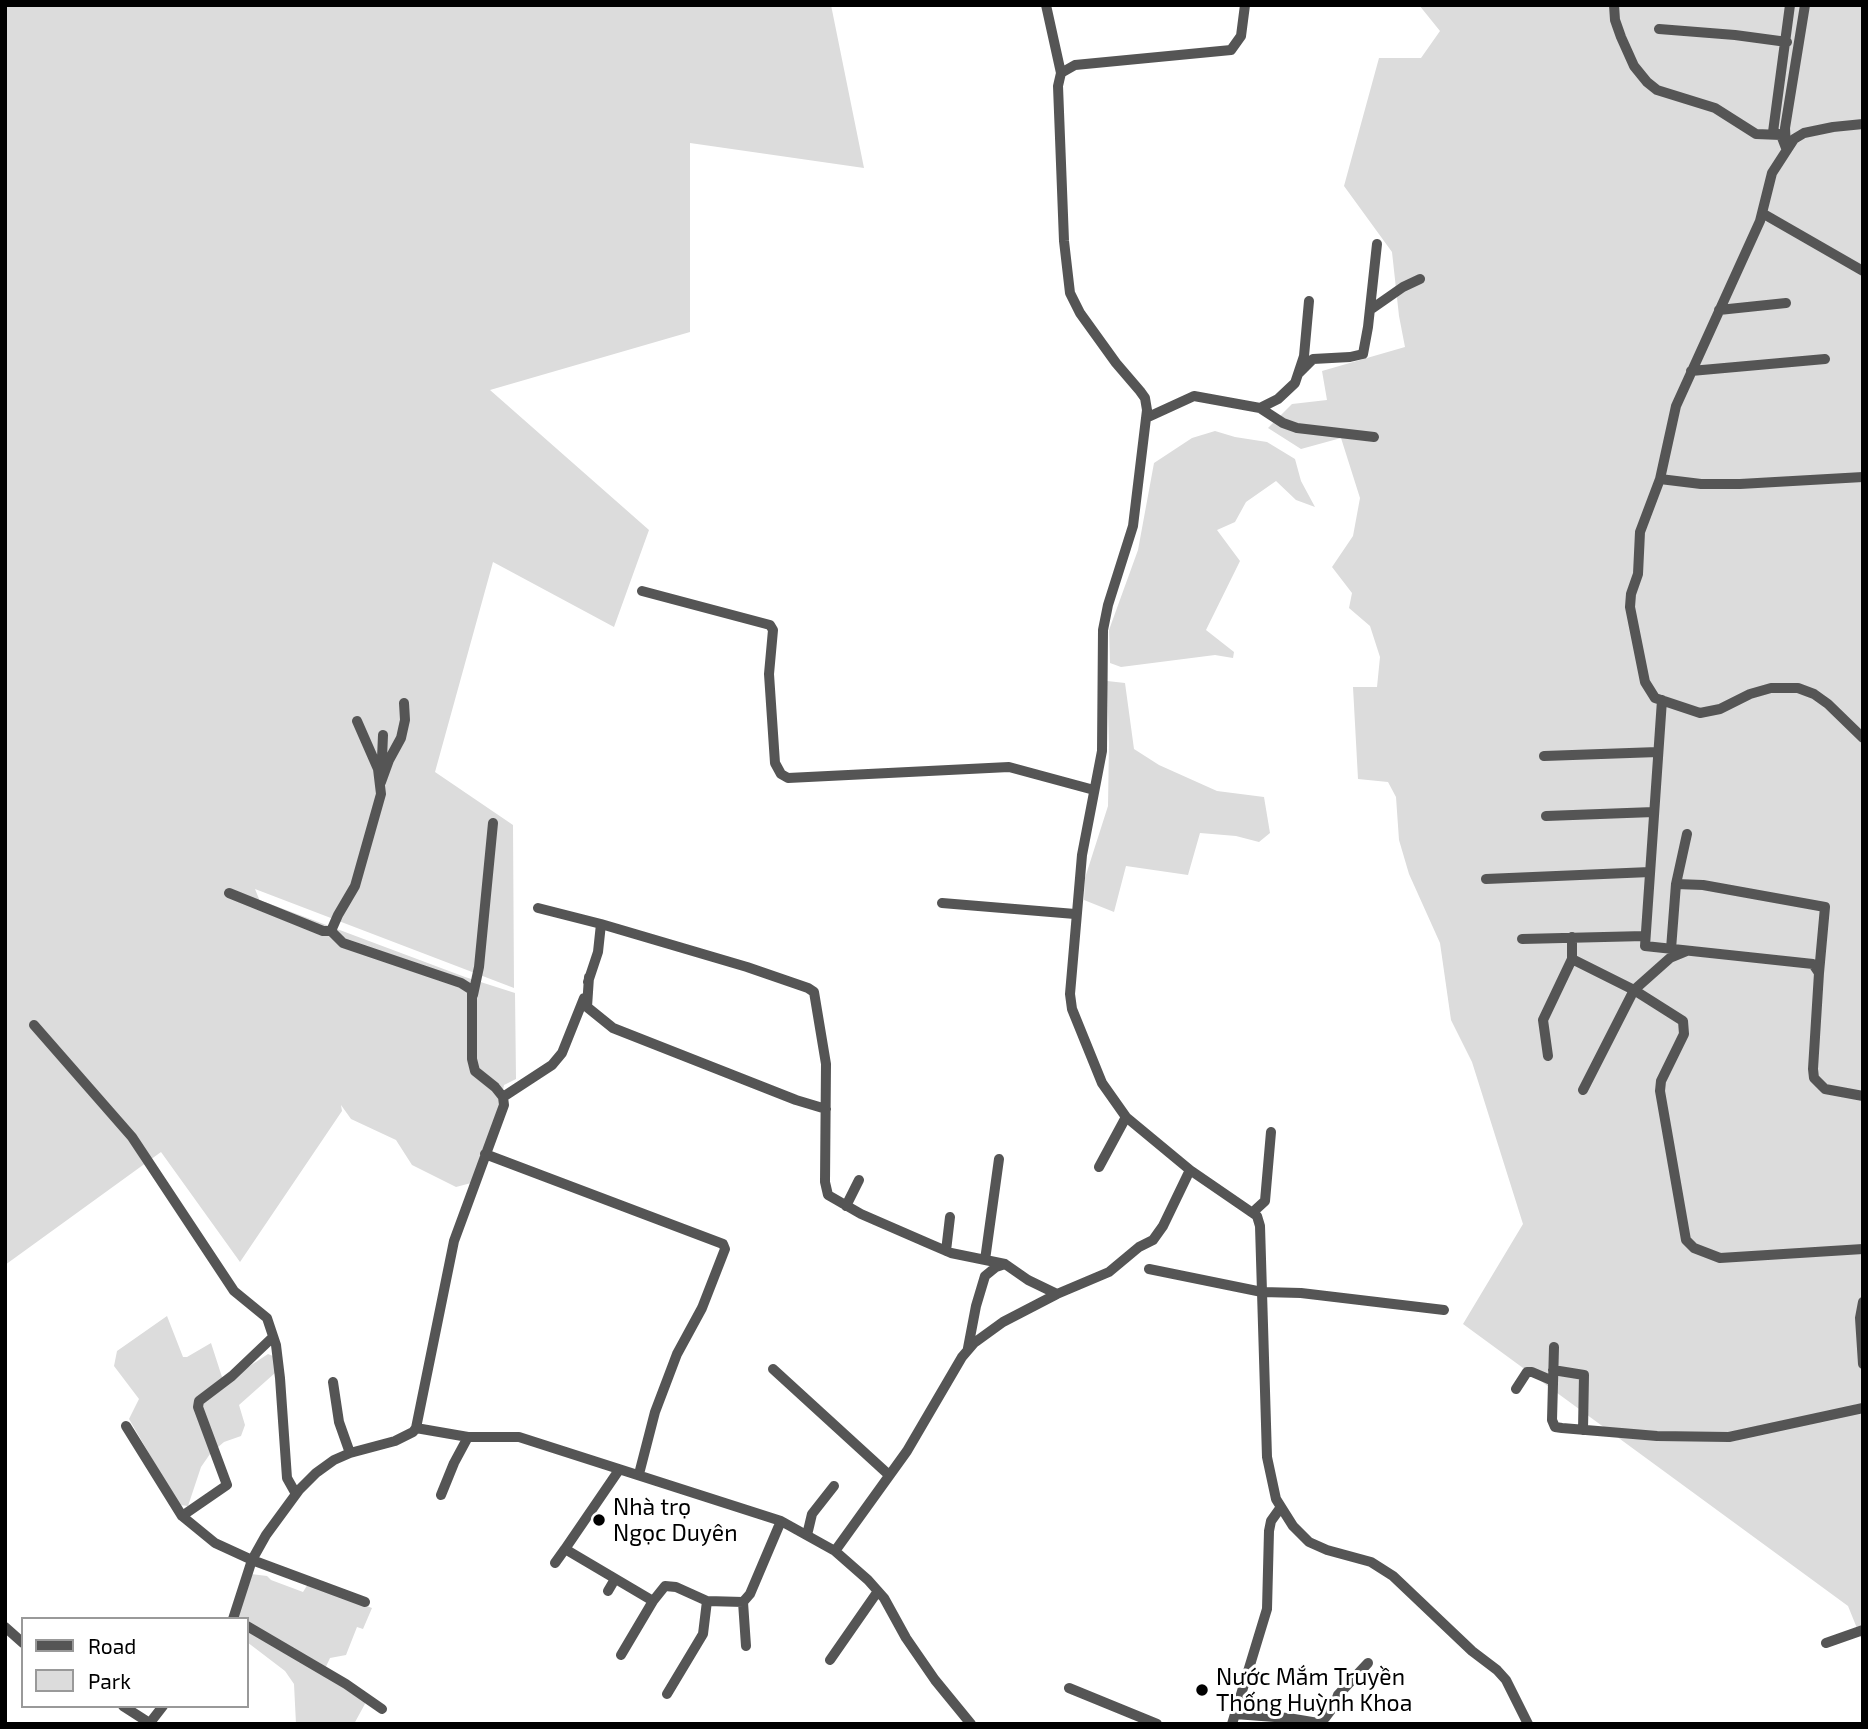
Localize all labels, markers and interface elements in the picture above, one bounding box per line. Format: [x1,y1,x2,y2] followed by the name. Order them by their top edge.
[613,1493,738,1547] place label: Nhà trọ Ngọc Duyên
[591,1512,607,1528] marker: Nhà trọ Ngọc Duyên
[21,1617,248,1708] legend
[88,1633,136,1658] text: Road
[1216,1663,1412,1717] place label: Nước Mắm Truyền Thống Huỳnh Khoa
[88,1668,131,1693] text: Park
[1194,1682,1210,1698] marker: Nước Mắm Truyền Thống Huỳnh Khoa

